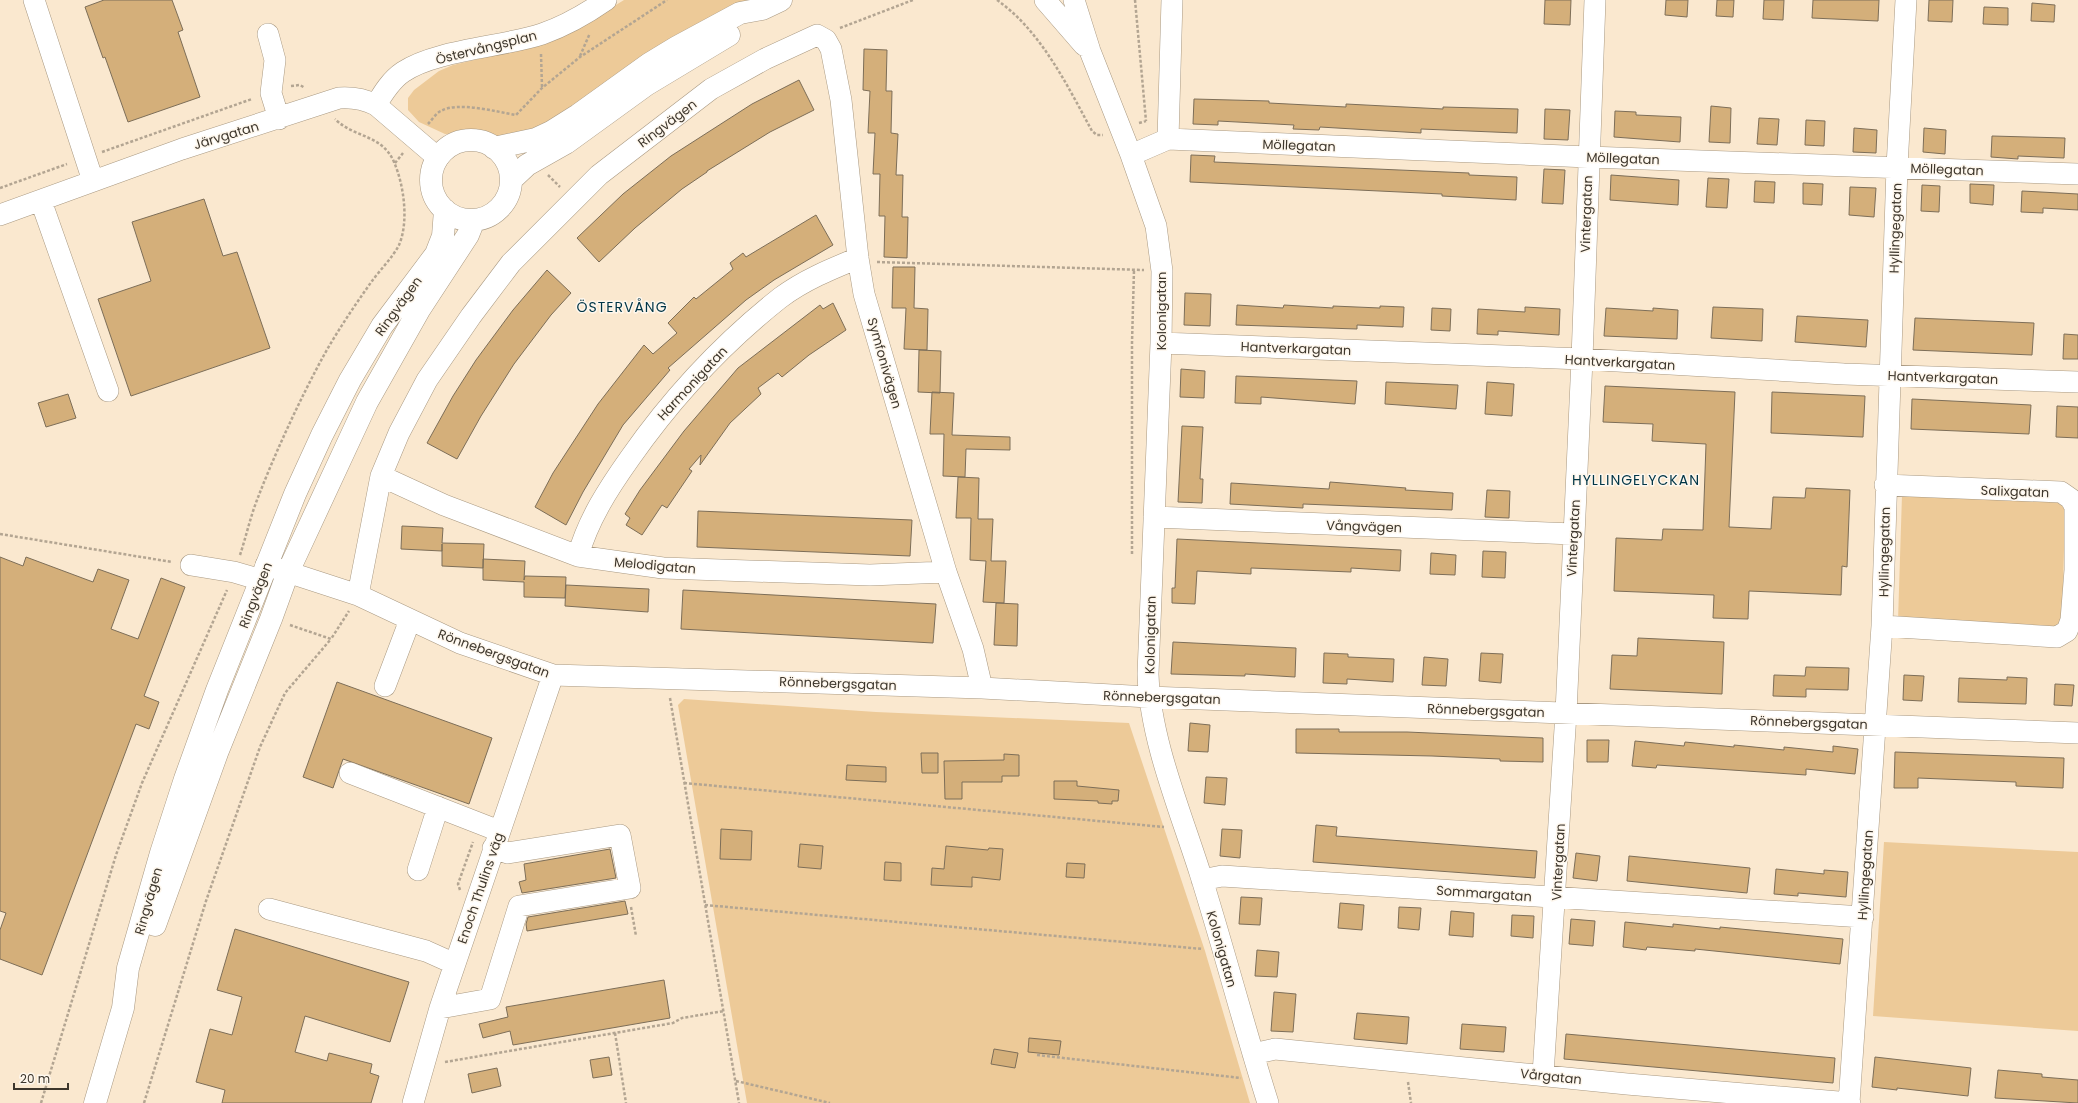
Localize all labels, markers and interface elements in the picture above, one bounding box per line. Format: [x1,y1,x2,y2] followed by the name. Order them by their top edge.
[434,26,539,69] street label: Östervångsplan
[634,95,701,152] street label: Ringvägen
[191,117,261,154] street label: Järvgatan
[1262,135,1336,156] street label: Möllegatan
[1586,148,1660,169] street label: Möllegatan
[1910,159,1984,180] street label: Möllegatan
[1576,175,1597,253] street label: Vintergatan
[1884,182,1907,274] street label: Hyllingegatan
[1152,272,1171,350] street label: Kolonigatan
[370,273,427,340] street label: Ringvägen
[576,297,668,317] district label: ÖSTERVÅNG
[862,315,907,411] street label: Symfonivägen
[1240,337,1352,360] street label: Hantverkargatan
[653,342,732,425] street label: Harmonigatan
[1564,350,1676,375] street label: Hantverkargatan
[1887,366,1999,389] street label: Hantverkargatan
[1572,470,1700,490] district label: HYLLINGELYCKAN
[1980,481,2050,502] street label: Salixgatan
[1562,499,1585,577] street label: Vintergatan
[1874,507,1895,597] street label: Hyllingegatan
[1326,516,1402,537] street label: Vångvägen
[613,552,697,579] street label: Melodigatan
[234,559,277,631] street label: Ringvägen
[1140,596,1161,674] street label: Kolonigatan
[435,624,552,683] street label: Rönnebergsgatan
[779,672,897,695] street label: Rönnebergsgatan
[1103,686,1221,709] street label: Rönnebergsgatan
[1427,699,1545,722] street label: Rönnebergsgatan
[1750,711,1868,734] street label: Rönnebergsgatan
[1547,823,1570,901] street label: Vintergatan
[1853,829,1878,921] street label: Hyllingegatan
[453,830,508,946] street label: Enoch Thulins väg
[130,865,167,937] street label: Ringvägen
[1436,881,1532,906] street label: Sommargatan
[1202,909,1241,990] street label: Kolonigatan
[1519,1064,1583,1089] street label: Vårgatan
[14,1065,68,1091] scale bar
[20,1070,50,1087] text: 20 m

